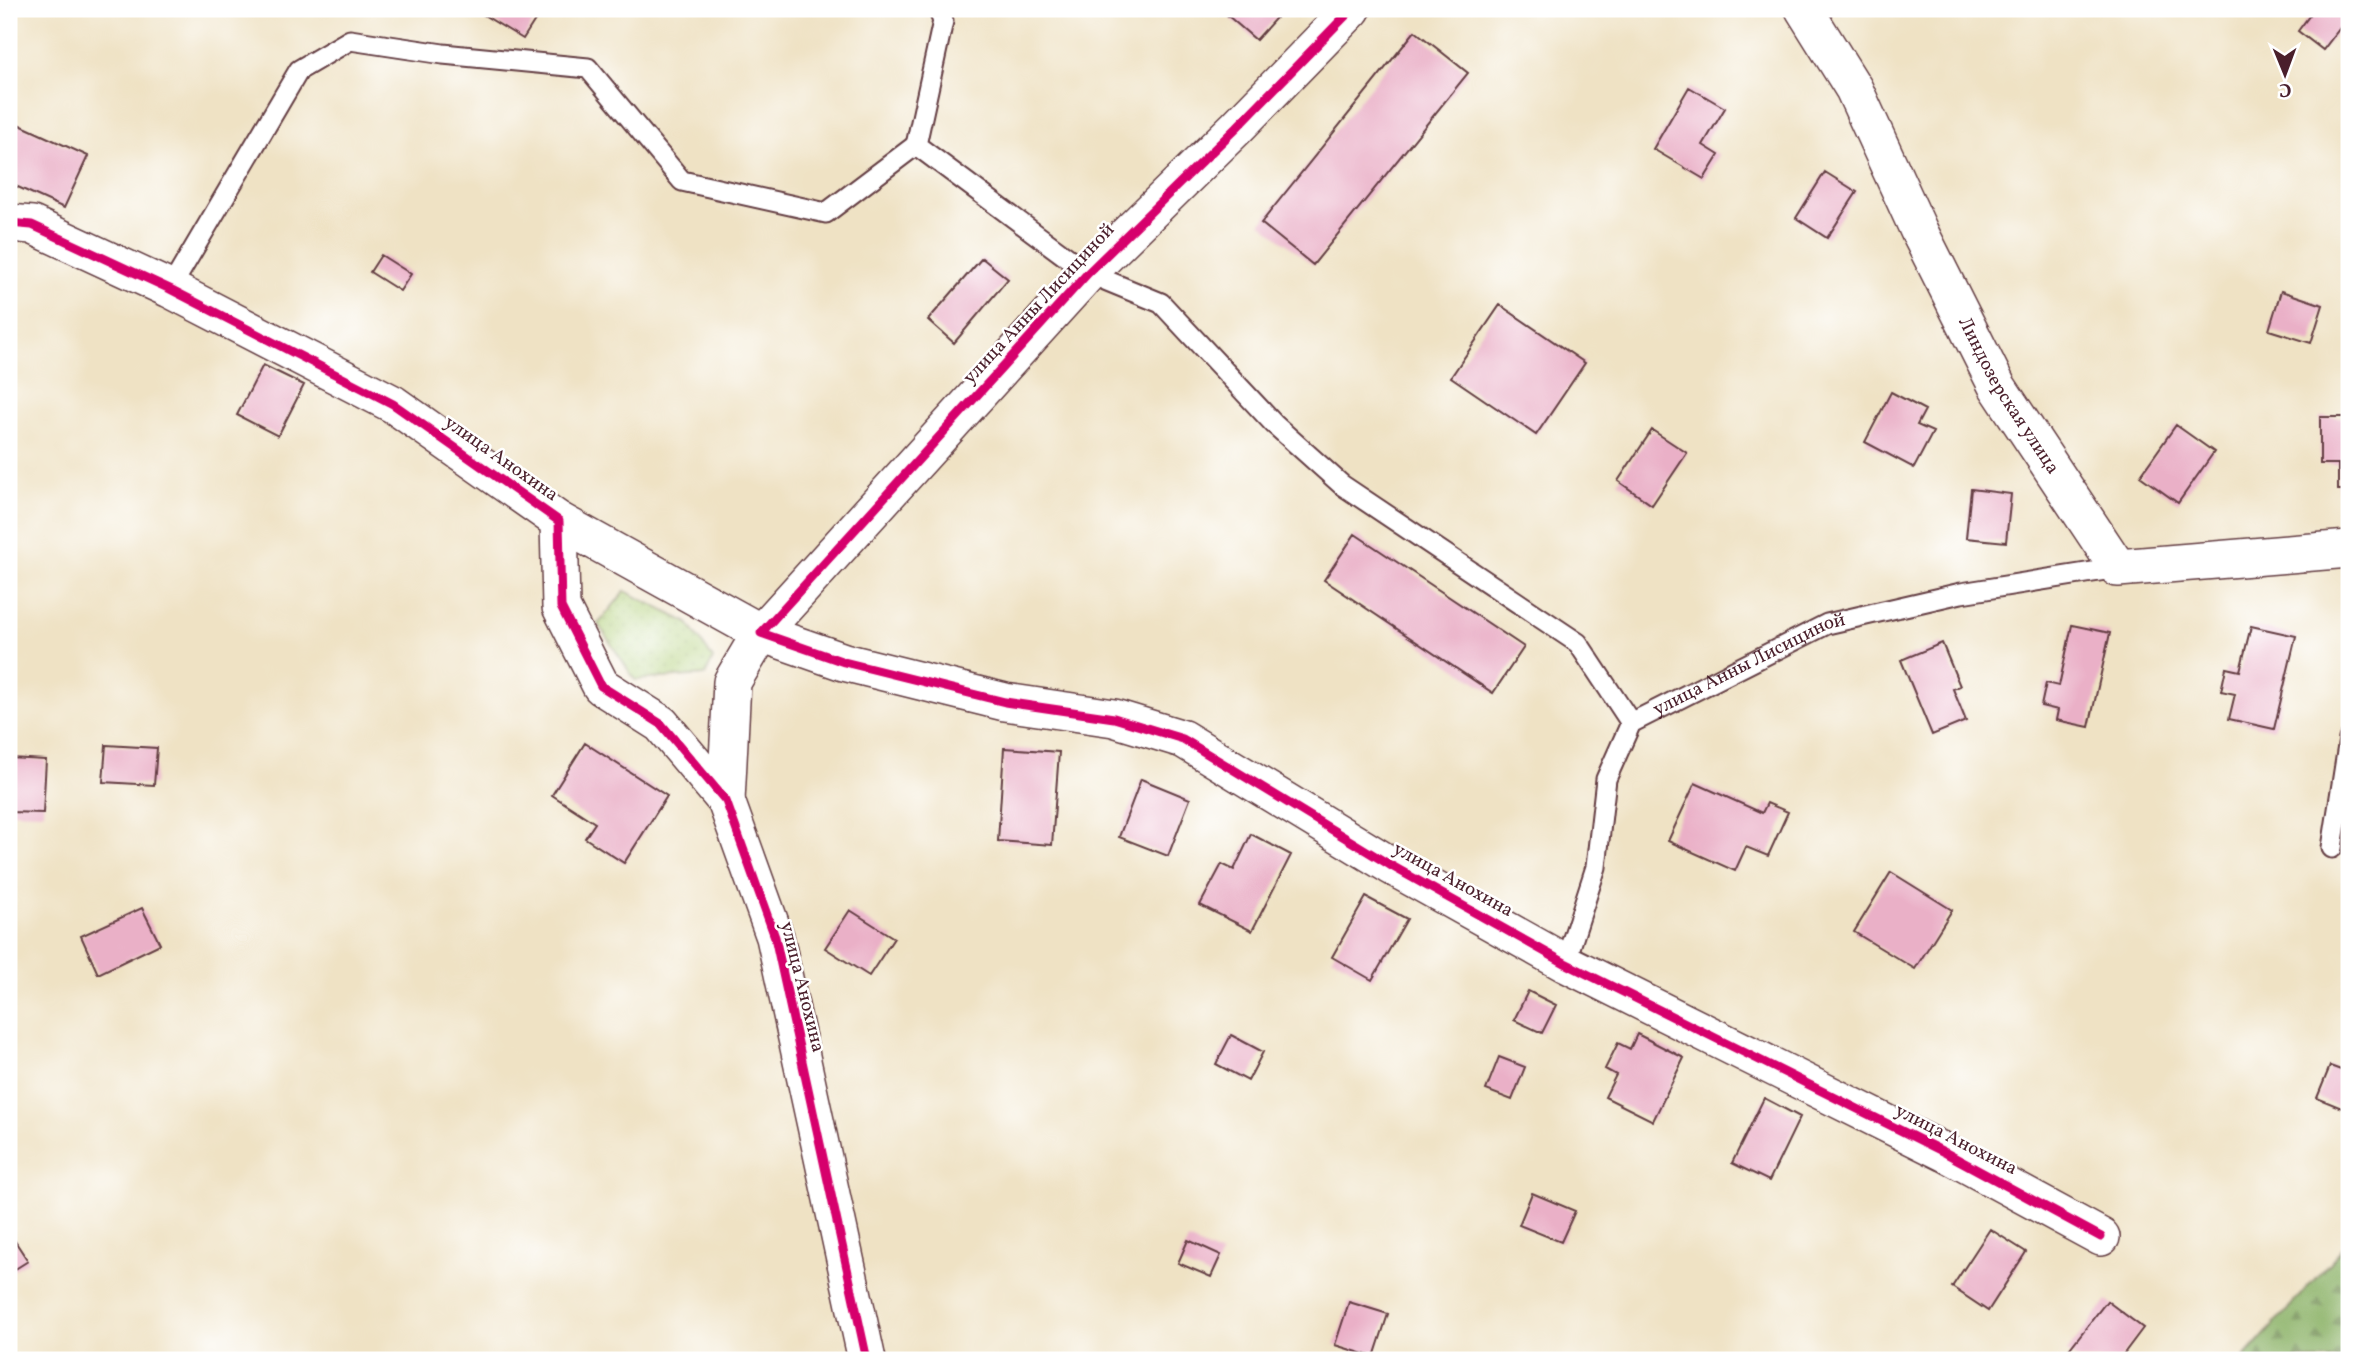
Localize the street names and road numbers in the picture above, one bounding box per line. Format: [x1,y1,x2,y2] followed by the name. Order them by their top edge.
[957,218,1121,390] street label: улица Анны Лисициной
[1951,313,2065,479] street label: Линдозерская улица
[439,410,563,508] street label: улица Анохина
[1649,607,1848,723] street label: улица Анны Лисициной
[1388,836,1518,924] street label: улица Анохина
[773,919,831,1055] street label: улица Анохина
[1890,1098,2022,1182] street label: улица Анохина

